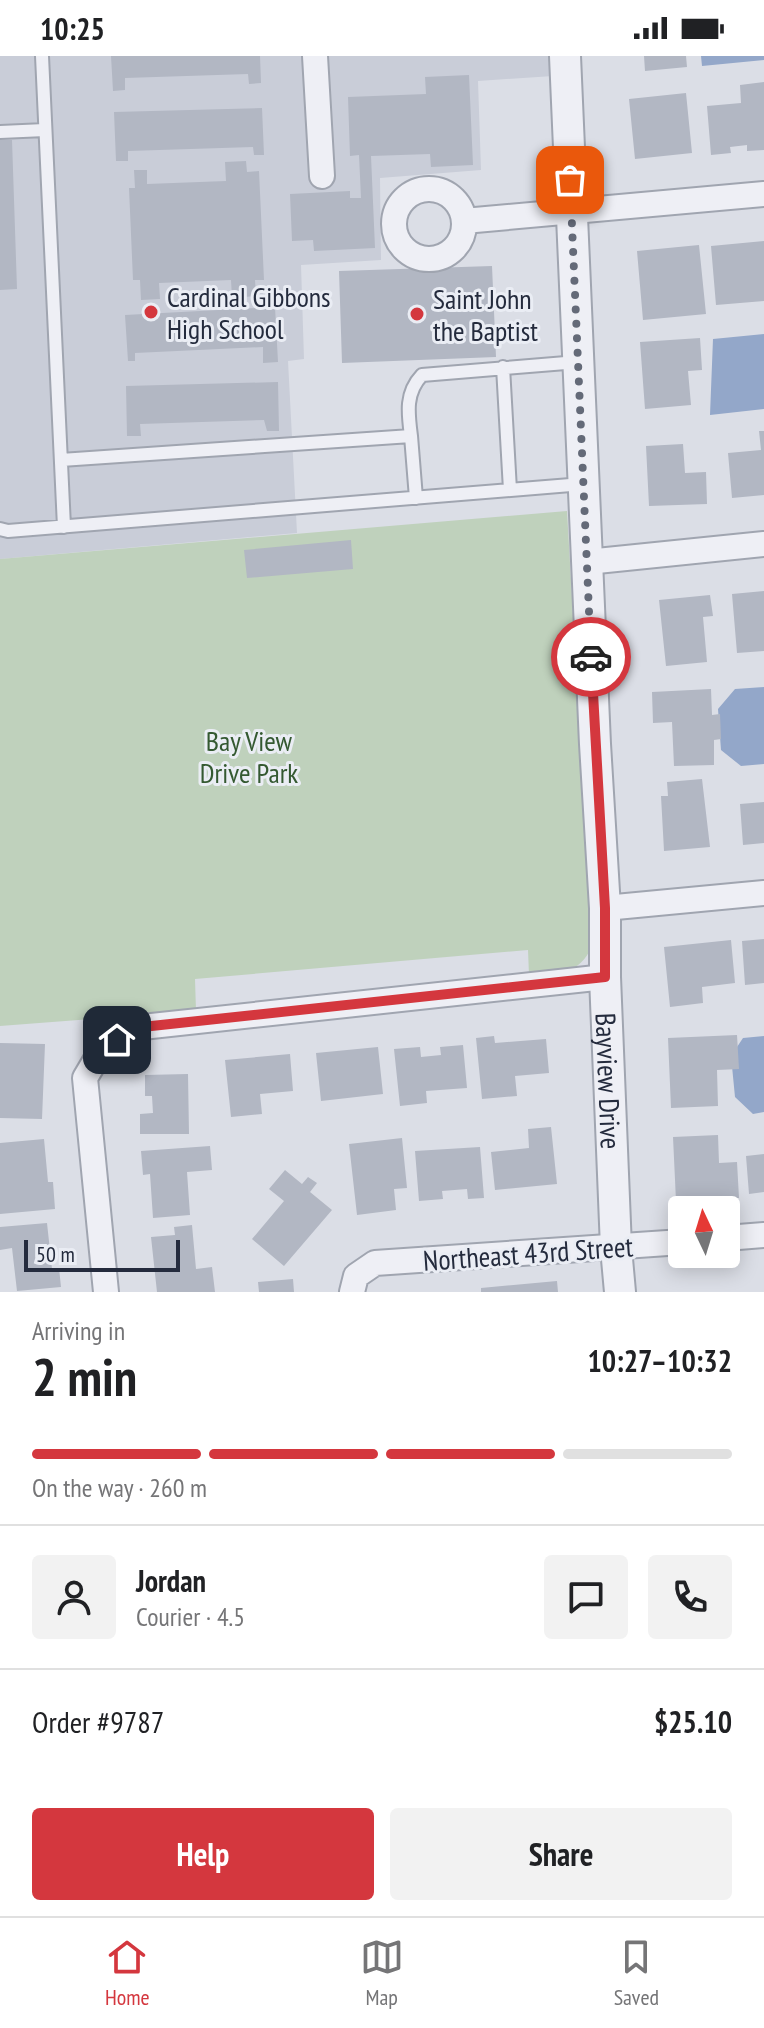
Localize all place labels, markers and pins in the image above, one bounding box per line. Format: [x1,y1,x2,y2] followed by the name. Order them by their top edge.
[536,146,604,214] pin
[167,278,331,347] place label: Cardinal Gibbons High School
[433,280,538,349] place label: Saint John the Baptist
[142,303,160,321] marker: Cardinal Gibbons High School
[408,305,426,323] marker: Saint John the Baptist
[83,1006,151,1074] pin

